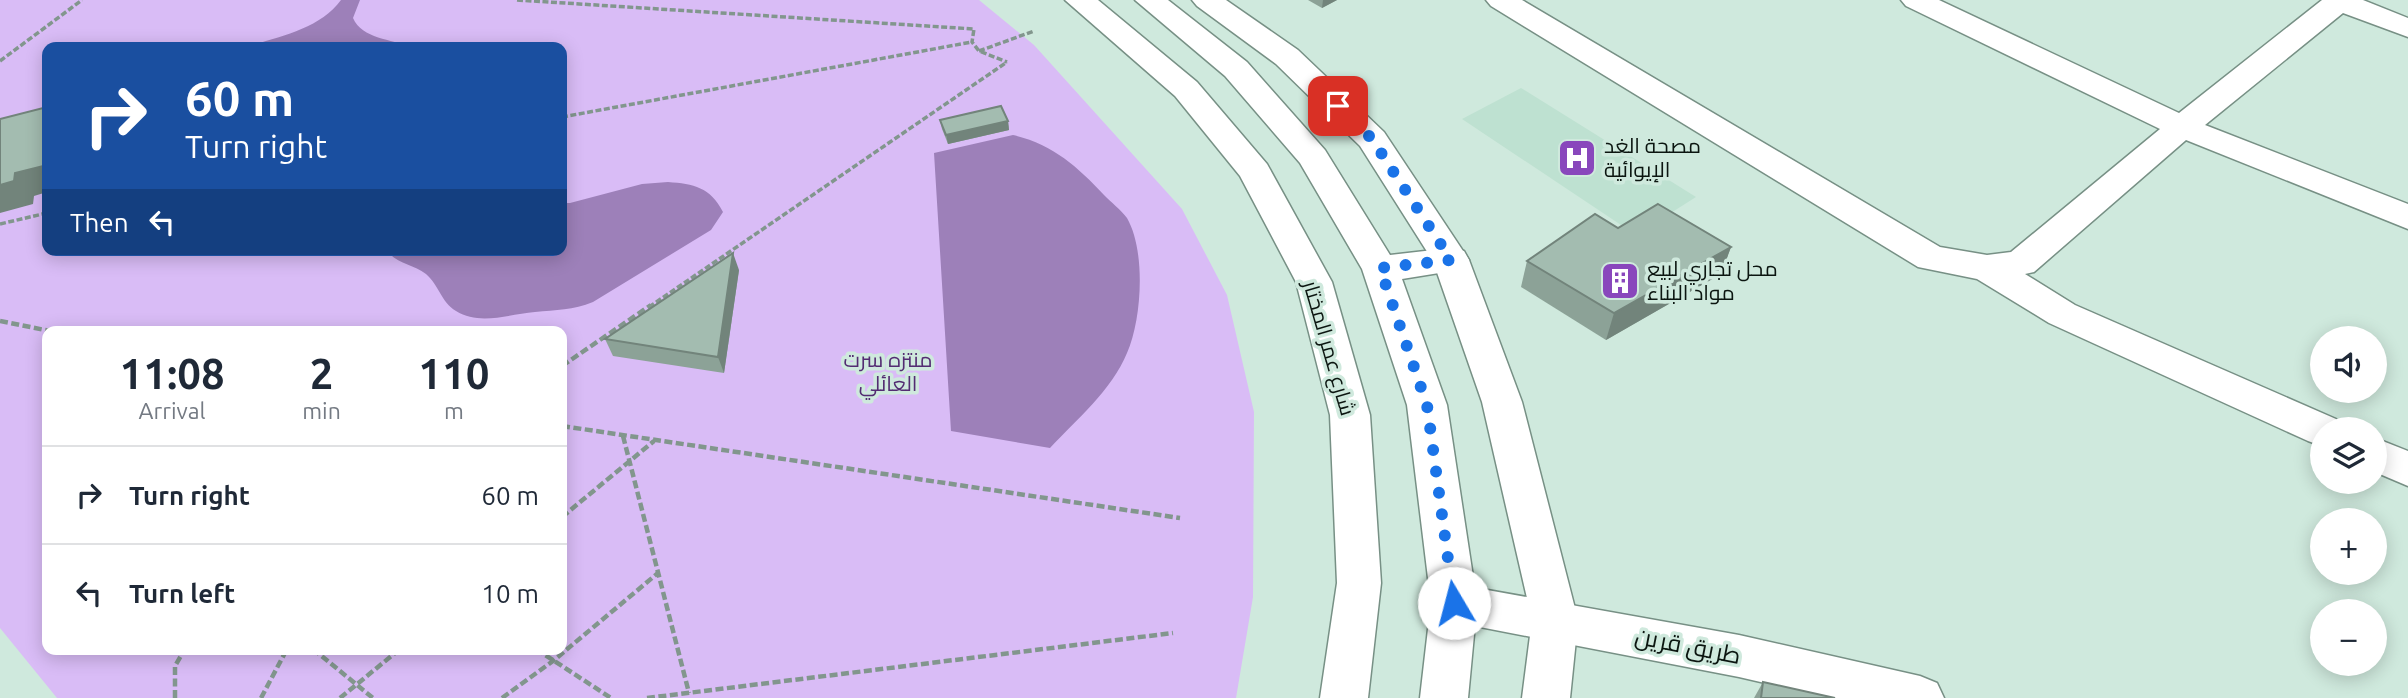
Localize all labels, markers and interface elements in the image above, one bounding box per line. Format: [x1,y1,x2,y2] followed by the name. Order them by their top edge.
[70,70,161,161] icon: right
[185,70,294,125] text: 60 m
[1308,76,1368,136] pin
[1319,87,1357,125] icon: arrive
[185,128,327,164] text: Turn right
[1604,133,1701,183] place label: مصحة الغد الإيوائية
[1556,137,1598,179] hospital icon: مصحة الغد الإيوائية
[143,203,181,241] icon: left
[70,208,129,237] text: Then
[1647,256,1778,305] place label: محل تجاري لبيع مواد البناء
[1599,260,1641,302] building icon: محل تجاري لبيع مواد البناء
[1296,276,1361,419] street label: شارع عمر المختار
[2310,326,2387,676] map controls
[2310,326,2387,403] button: sound
[843,347,933,400] park label: منتزه سرت العائلي
[120,350,225,397] text: 11:08
[310,350,333,397] text: 2
[418,350,489,397] text: 110
[139,398,206,423] text: Arrival
[302,398,341,423] text: min
[444,398,464,423] text: m
[2310,417,2387,494] button: layers
[70,476,108,514] icon: right
[129,481,250,510] text: Turn right
[481,481,539,510] text: 60 m
[2310,508,2387,585] button: +
[1417,566,1491,640] position arrow
[70,574,108,612] icon: left
[129,579,235,608] text: Turn left
[481,579,539,608] text: 10 m
[2310,599,2387,676] button: −
[1633,622,1743,671] street label: طريق قرين

